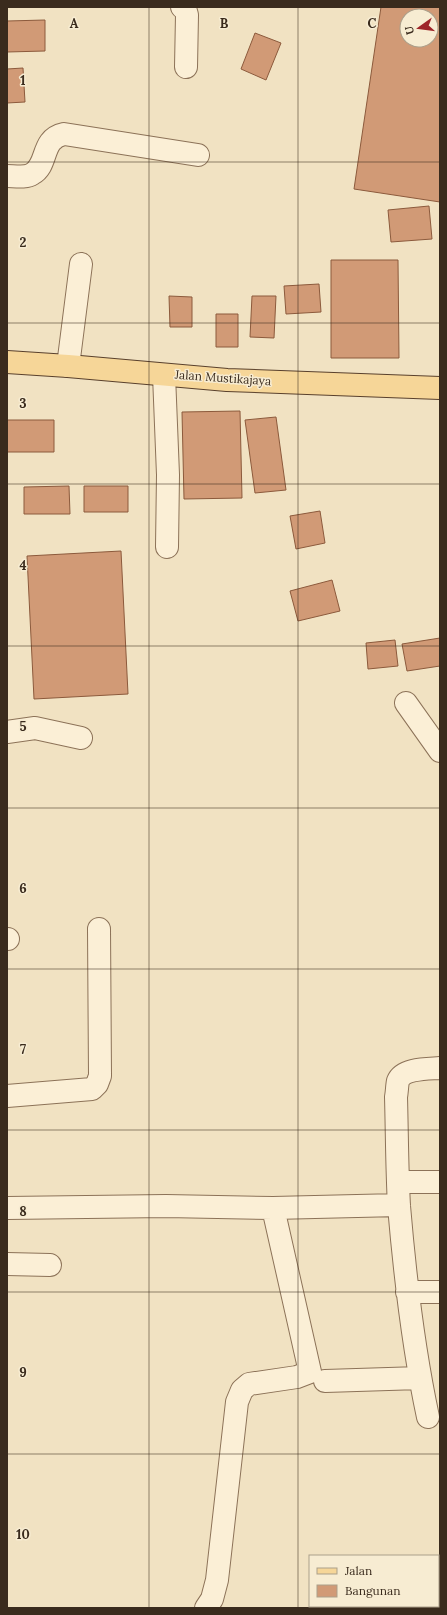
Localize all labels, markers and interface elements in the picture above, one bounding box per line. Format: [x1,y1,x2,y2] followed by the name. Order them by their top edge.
[399,8,439,48] north arrow
[70,15,79,32] text: A
[220,15,229,32] text: B
[368,15,377,32] text: C
[401,24,417,36] text: U
[20,72,26,89] text: 1
[20,234,27,251] text: 2
[173,367,272,388] street label: Jalan Mustikajaya
[19,395,27,412] text: 3
[19,557,27,574] text: 4
[19,718,27,735] text: 5
[19,880,27,897] text: 6
[20,1041,26,1058] text: 7
[19,1203,27,1220] text: 8
[19,1364,27,1381] text: 9
[16,1526,30,1543] text: 10
[309,1555,439,1607] legend
[344,1563,372,1578] text: Jalan
[345,1583,401,1598] text: Bangunan

